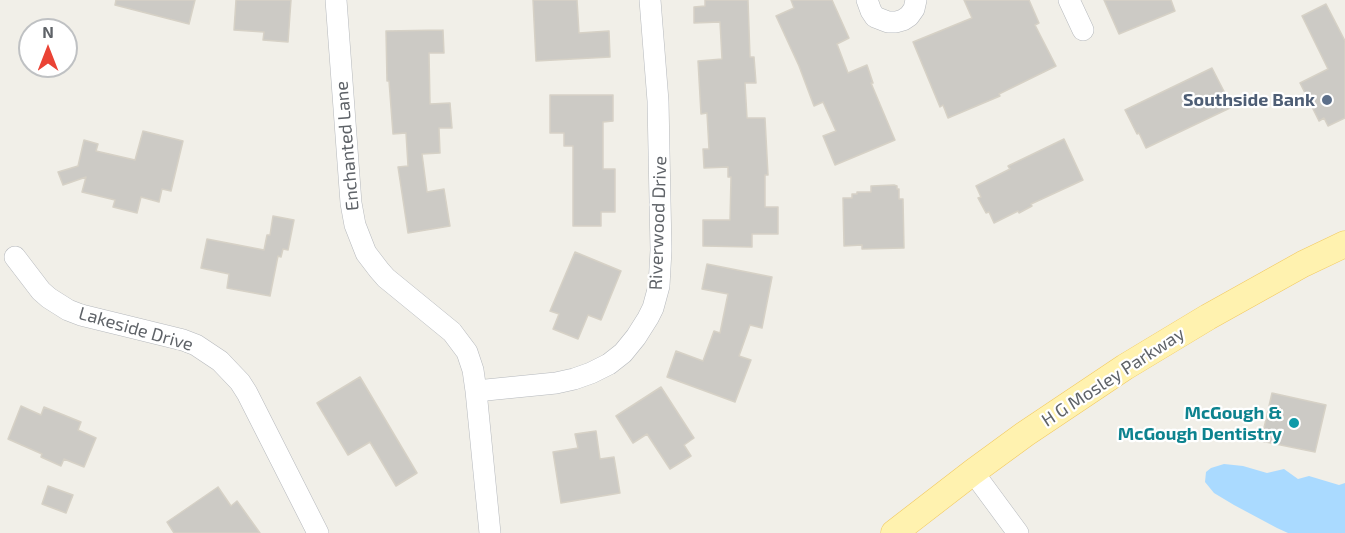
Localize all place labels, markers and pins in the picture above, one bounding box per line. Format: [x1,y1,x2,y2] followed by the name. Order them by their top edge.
[1183,89,1315,111] place label: Southside Bank
[1320,93,1334,107] marker: Southside Bank
[1118,402,1282,444] place label: McGough & McGough Dentistry
[1287,416,1301,430] marker: McGough & McGough Dentistry

